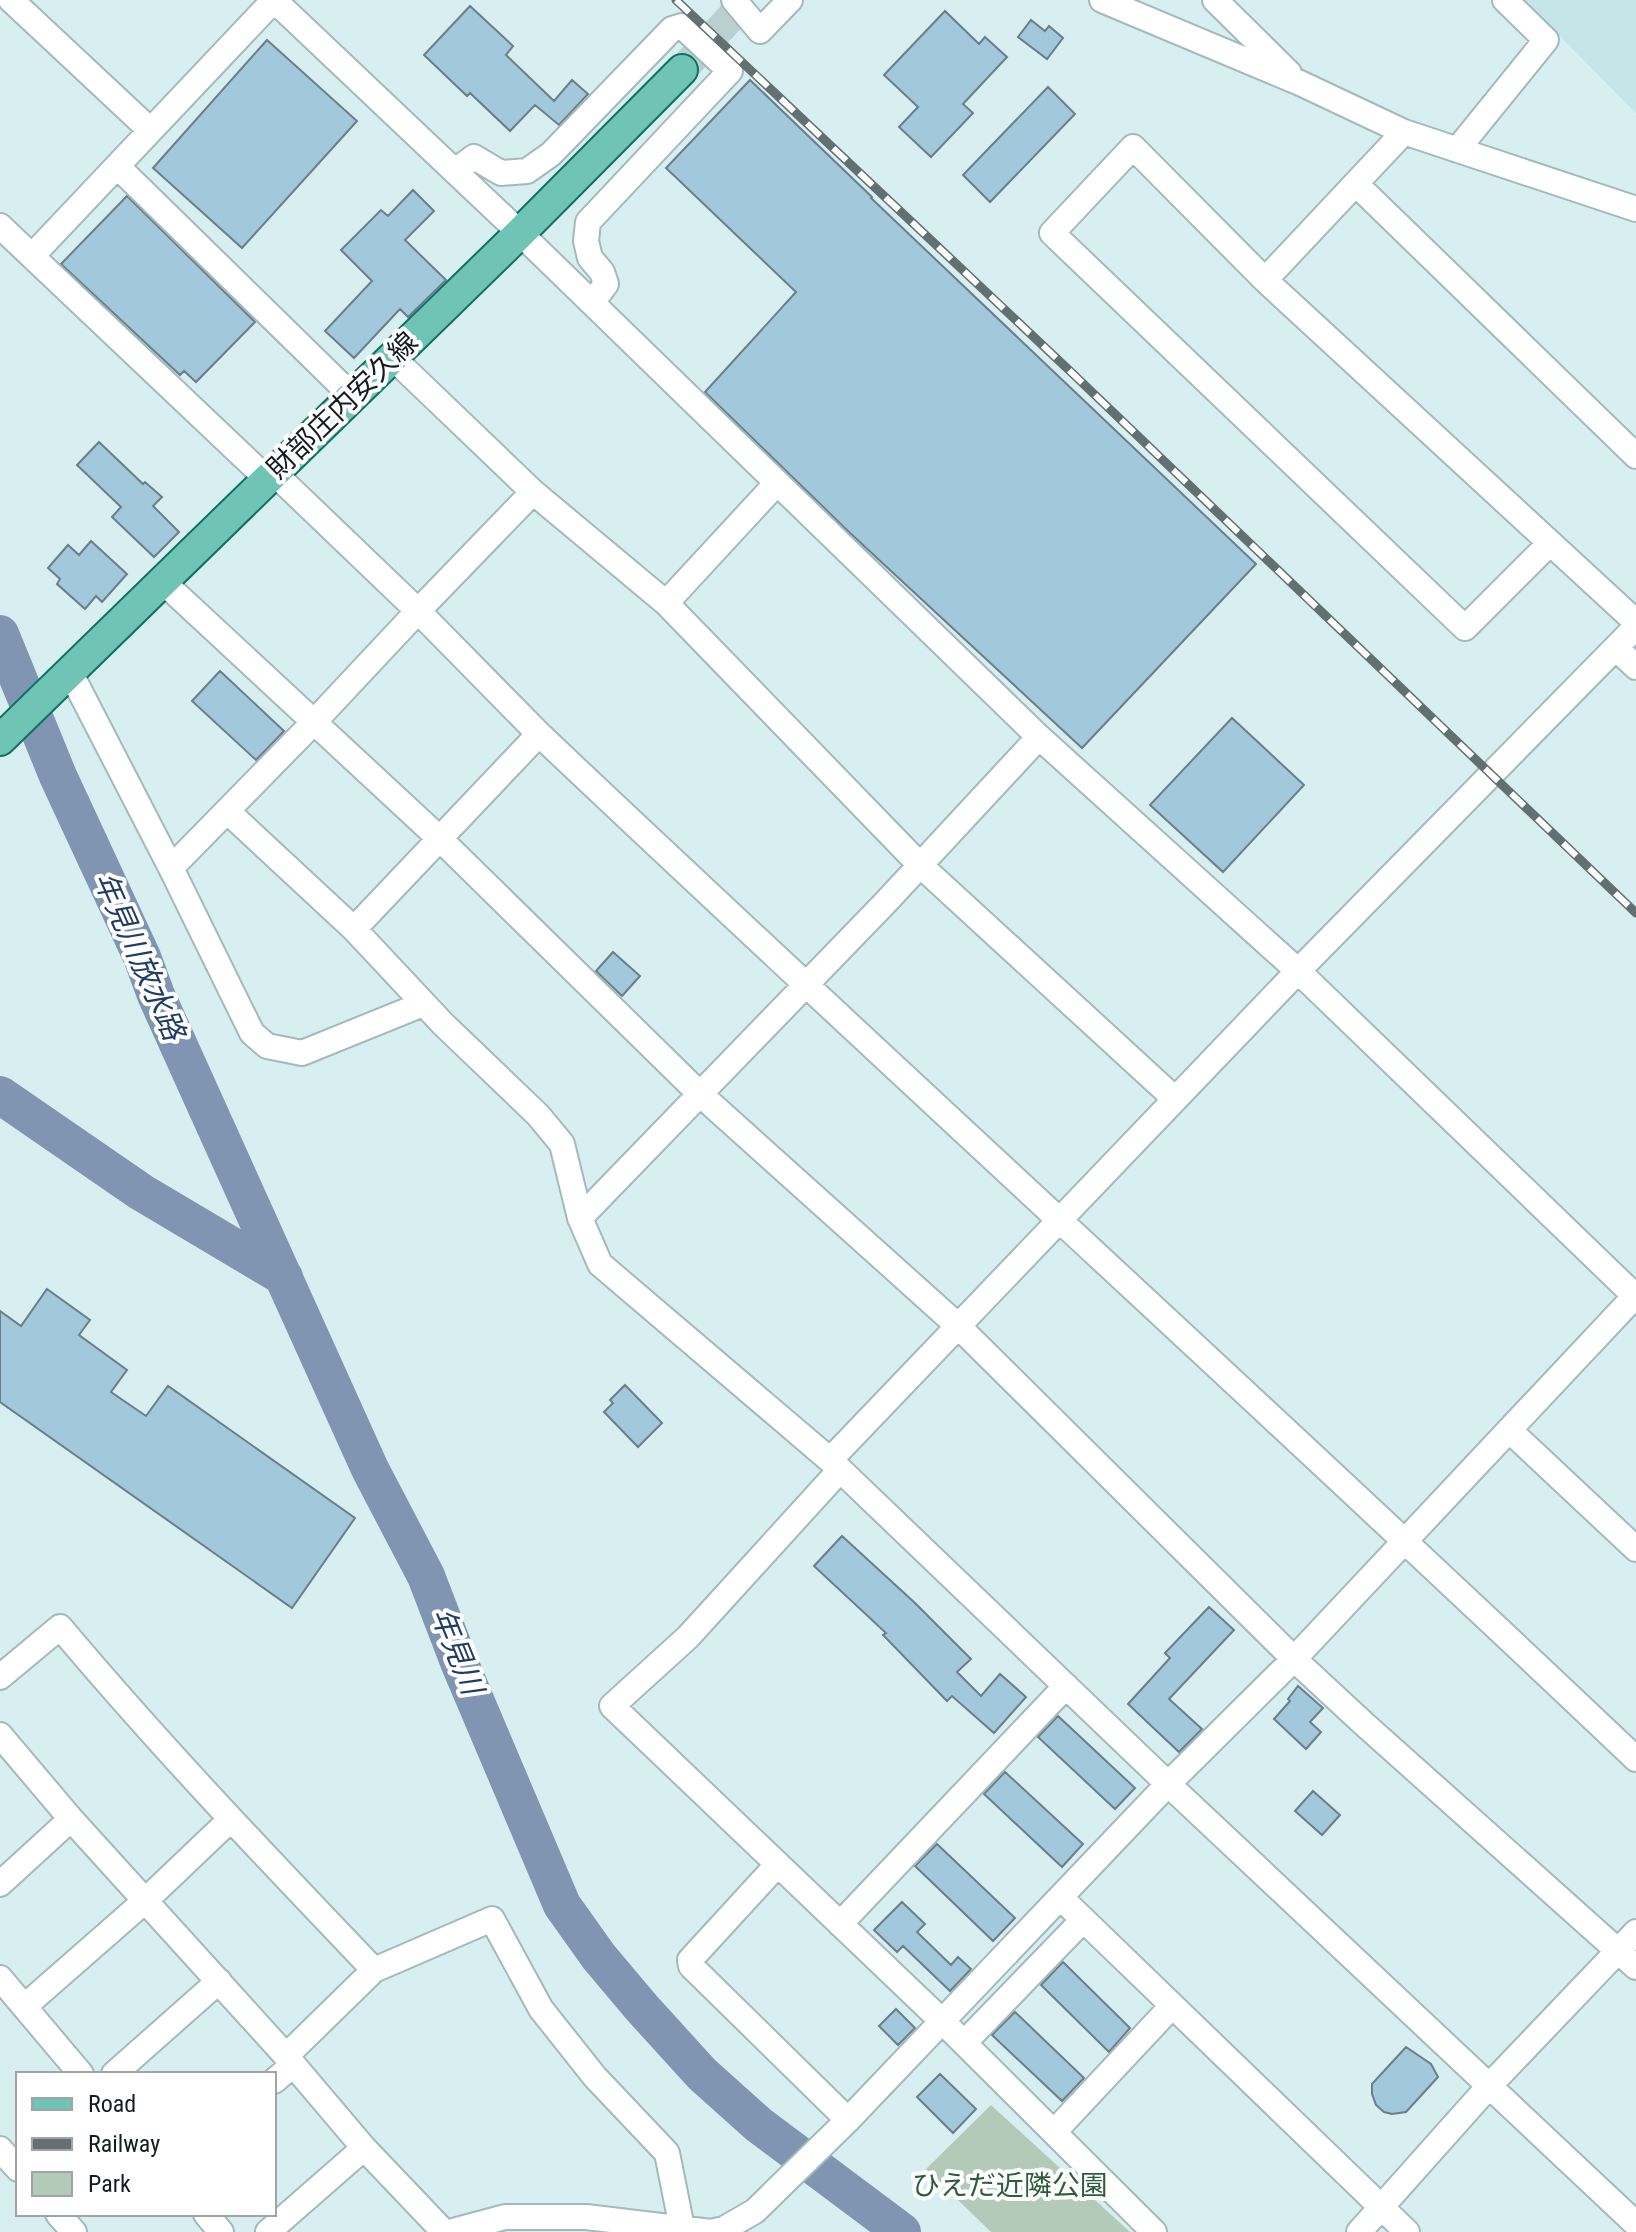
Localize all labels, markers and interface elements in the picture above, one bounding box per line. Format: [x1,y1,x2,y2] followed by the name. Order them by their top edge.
[260,325,424,485] street label: 財部庄内安久線
[87,866,193,1048] water label: 年見川放水路
[424,1603,492,1702] water label: 年見川
[16,2072,276,2216] legend
[88,2090,136,2118] text: Road
[88,2130,160,2158] text: Railway
[912,2169,1108,2202] park label: ひえだ近隣公園
[88,2170,131,2198] text: Park

